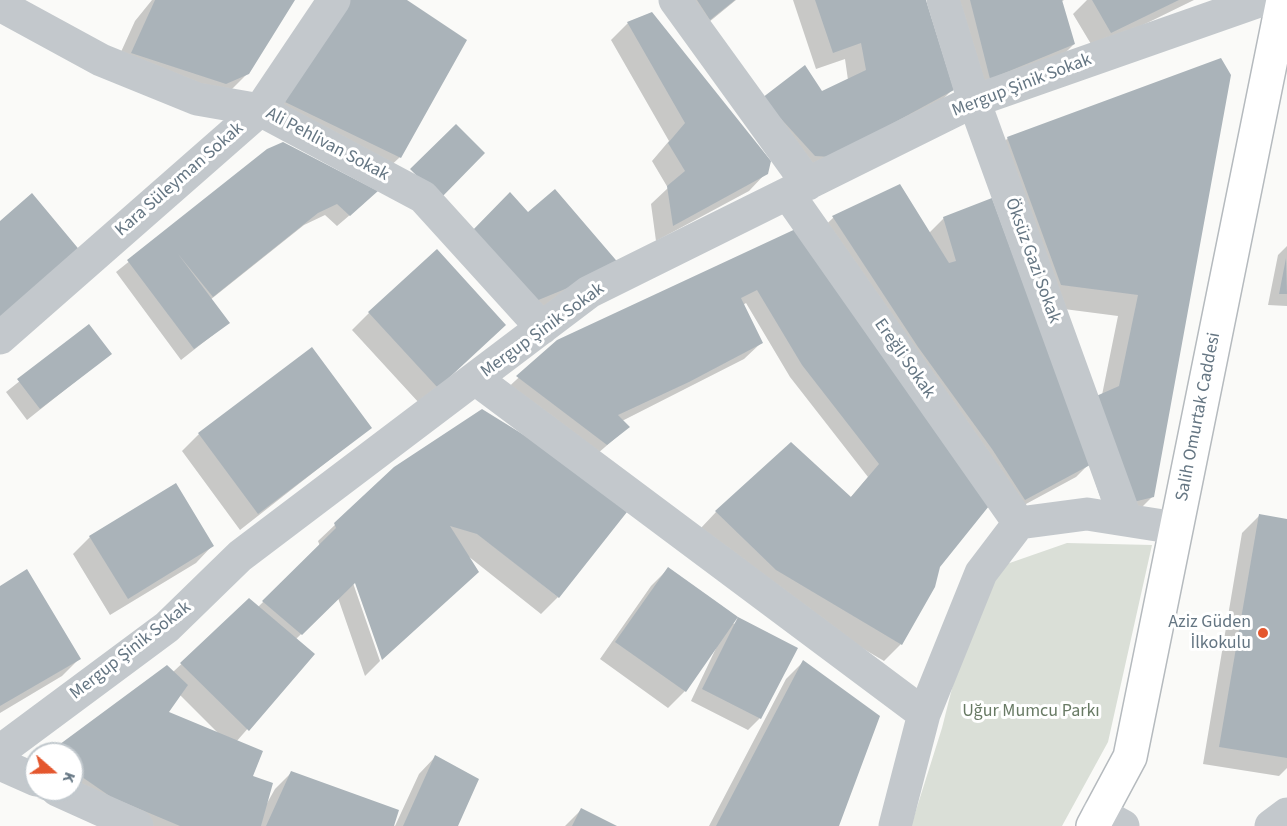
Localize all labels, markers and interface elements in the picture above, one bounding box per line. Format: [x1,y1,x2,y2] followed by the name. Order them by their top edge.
[949,49,1095,123] street label: Mergup Şinik Sokak
[262,103,392,187] street label: Ali Pehlivan Sokak
[111,118,249,242] street label: Kara Süleyman Sokak
[999,196,1065,326] street label: Öksüz Gazi Sokak
[477,279,609,383] street label: Mergup Şinik Sokak
[869,315,939,403] street label: Ereğli Sokak
[1172,331,1226,503] street label: Salih Omurtak Caddesi
[66,597,196,705] street label: Mergup Şinik Sokak
[1168,612,1251,654] place label: Aziz Güden İlkokulu
[1256,626,1270,640] marker: Aziz Güden İlkokulu
[962,701,1100,723] park label: Uğur Mumcu Parkı
[24,742,84,802] north arrow
[57,769,81,786] text: K

